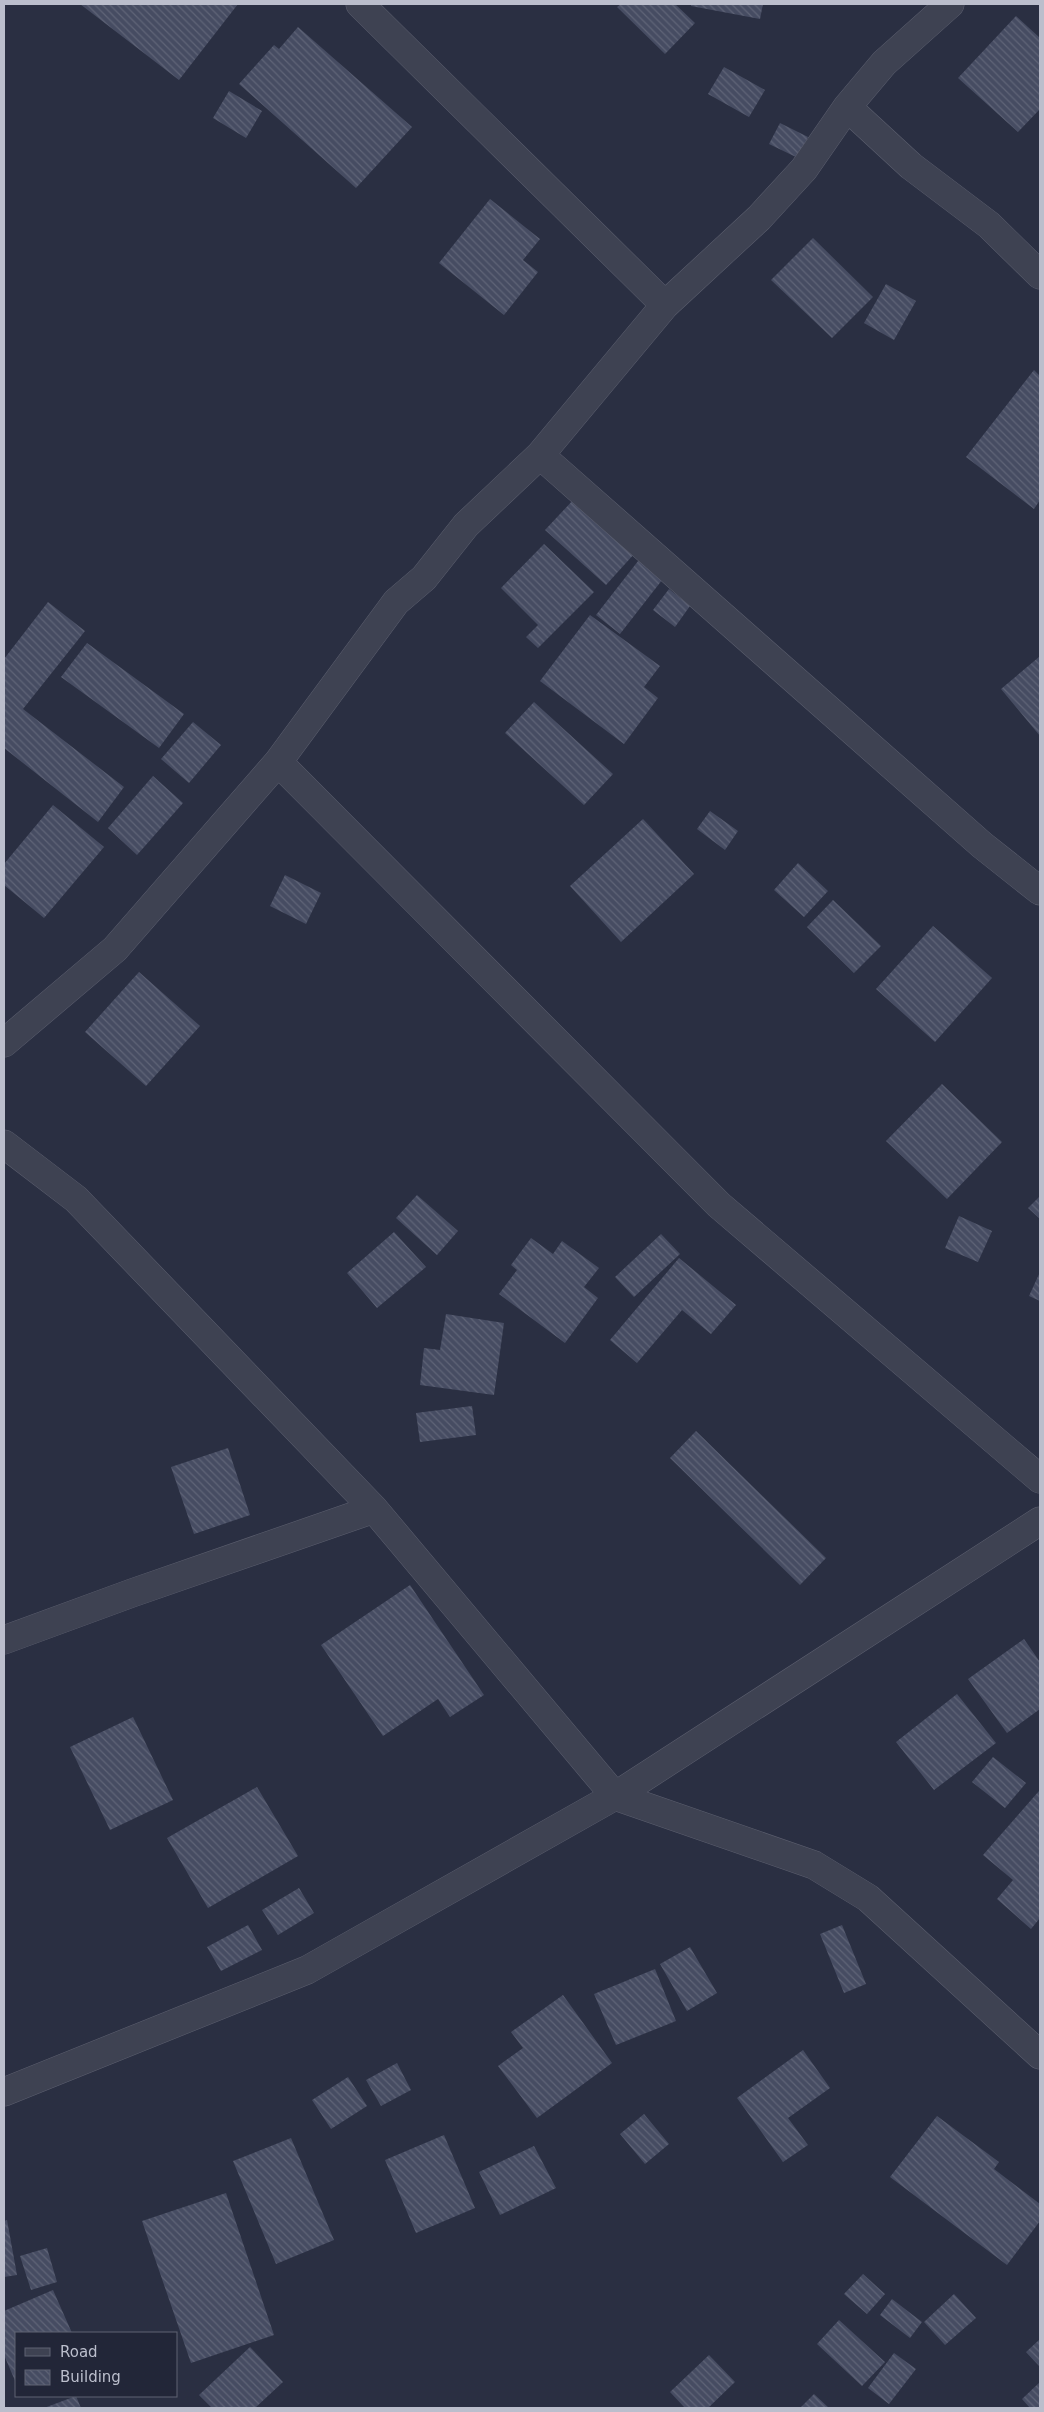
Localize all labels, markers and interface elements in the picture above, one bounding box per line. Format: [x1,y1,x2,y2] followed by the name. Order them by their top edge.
[15,2332,178,2397] legend
[60,2343,98,2361] text: Road
[60,2368,121,2386] text: Building

